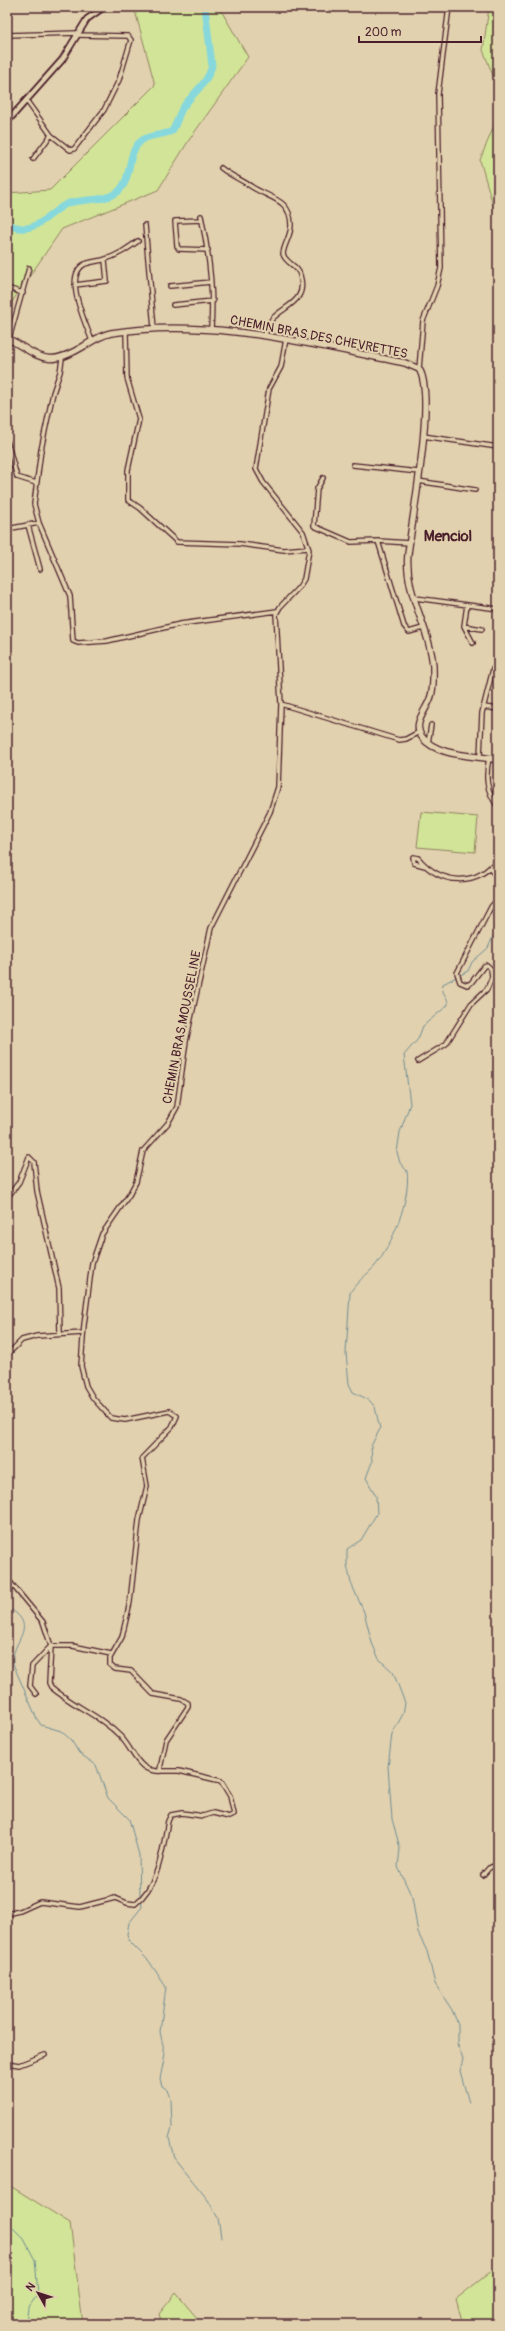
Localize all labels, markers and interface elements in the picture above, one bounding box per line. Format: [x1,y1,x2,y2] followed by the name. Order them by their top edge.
[359,18,481,44] scale bar
[365,25,402,40] text: 200 m
[229,312,409,362] street label: CHEMIN BRAS DES CHEVRETTES
[424,527,472,546] district label: Menciol
[159,949,205,1105] street label: CHEMIN BRAS MOUSSELINE
[18,2273,58,2313] north arrow
[23,2280,38,2294] text: N

